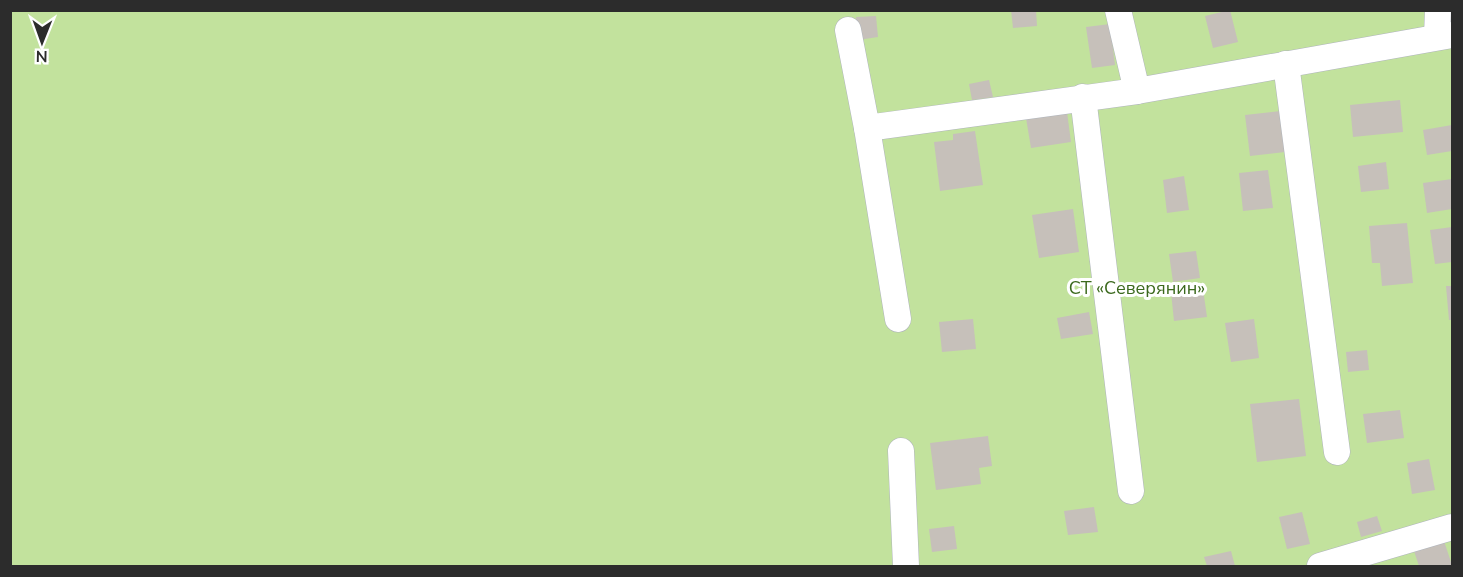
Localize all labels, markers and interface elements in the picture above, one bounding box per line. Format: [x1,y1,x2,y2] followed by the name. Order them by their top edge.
[12,12,72,72] north arrow
[36,45,48,67] text: N
[1069,276,1205,300] park label: СТ «Северянин»

